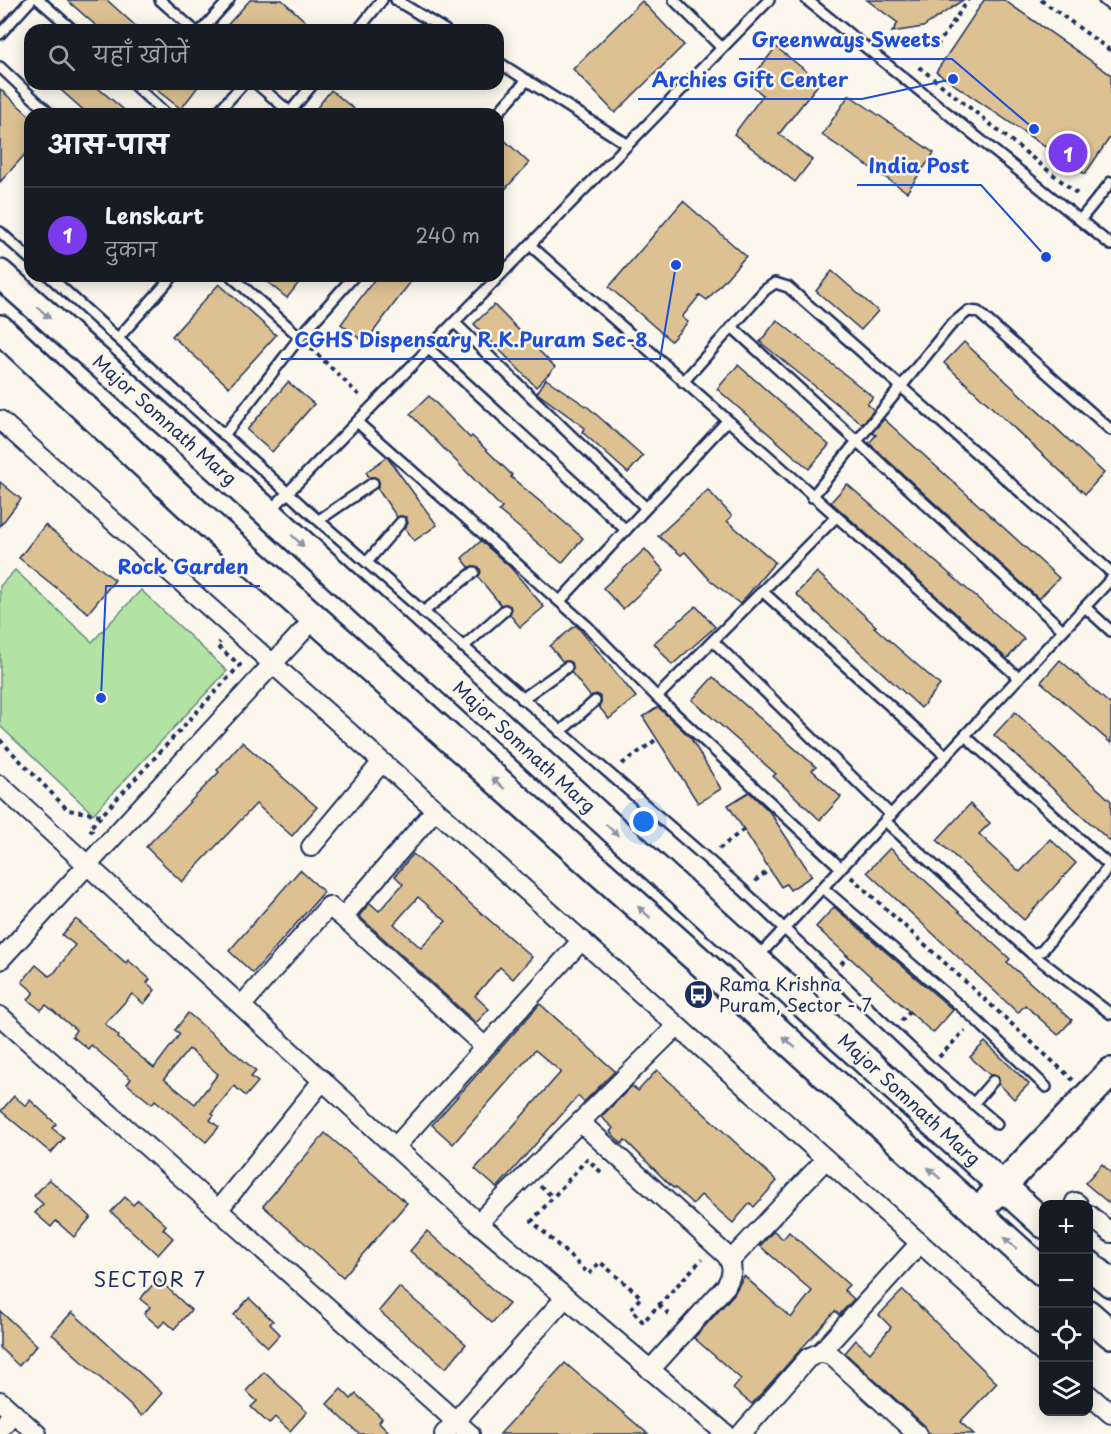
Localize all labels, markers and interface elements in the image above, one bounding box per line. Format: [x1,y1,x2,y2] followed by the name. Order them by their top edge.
[739,21,952,59] callout: Greenways Sweets
[24,24,504,90] search box
[751,24,941,54] text: Greenways Sweets
[93,37,189,70] text: यहाँ खोजें
[45,41,78,74] icon: search
[638,61,862,99] callout: Archies Gift Center
[652,64,849,94] text: Archies Gift Center
[48,124,168,163] text: आस-पास
[1048,130,1088,176] pin: 1
[857,147,981,185] callout: India Post
[868,150,970,180] text: India Post
[105,198,204,231] text: Lenskart
[63,220,72,250] text: 1
[415,220,480,250] text: 240 m
[105,234,157,264] text: दुकान
[36,306,51,320] one-way arrow
[281,321,660,359] callout: CGHS Dispensary R.K.Puram Sec-8
[294,324,648,354] text: CGHS Dispensary R.K.Puram Sec-8
[87,348,243,491] street label: Major Somnath Marg
[291,534,305,548] one-way arrow
[106,548,260,586] callout: Rock Garden
[117,551,249,581] text: Rock Garden
[448,674,602,819] street label: Major Somnath Marg
[491,777,506,790] one-way arrow
[629,807,658,836] your location
[604,823,619,837] one-way arrow
[637,906,652,919] one-way arrow
[719,970,872,1018] place label: Rama Krishna Puram, Sector - 7
[682,979,714,1011] bus stop icon: Rama Krishna Puram, Sector - 7
[832,1026,987,1171] street label: Major Somnath Marg
[782,1036,797,1049] one-way arrow
[926,1166,941,1180] one-way arrow
[1039,1200,1093,1416] map controls
[1039,1200,1093,1254] button: +
[1003,1237,1018,1250] one-way arrow
[1039,1254,1093,1308] button: −
[94,1264,206,1294] district label: SECTOR 7
[1039,1308,1093,1362] button: locate
[1039,1362,1093,1416] button: layers

